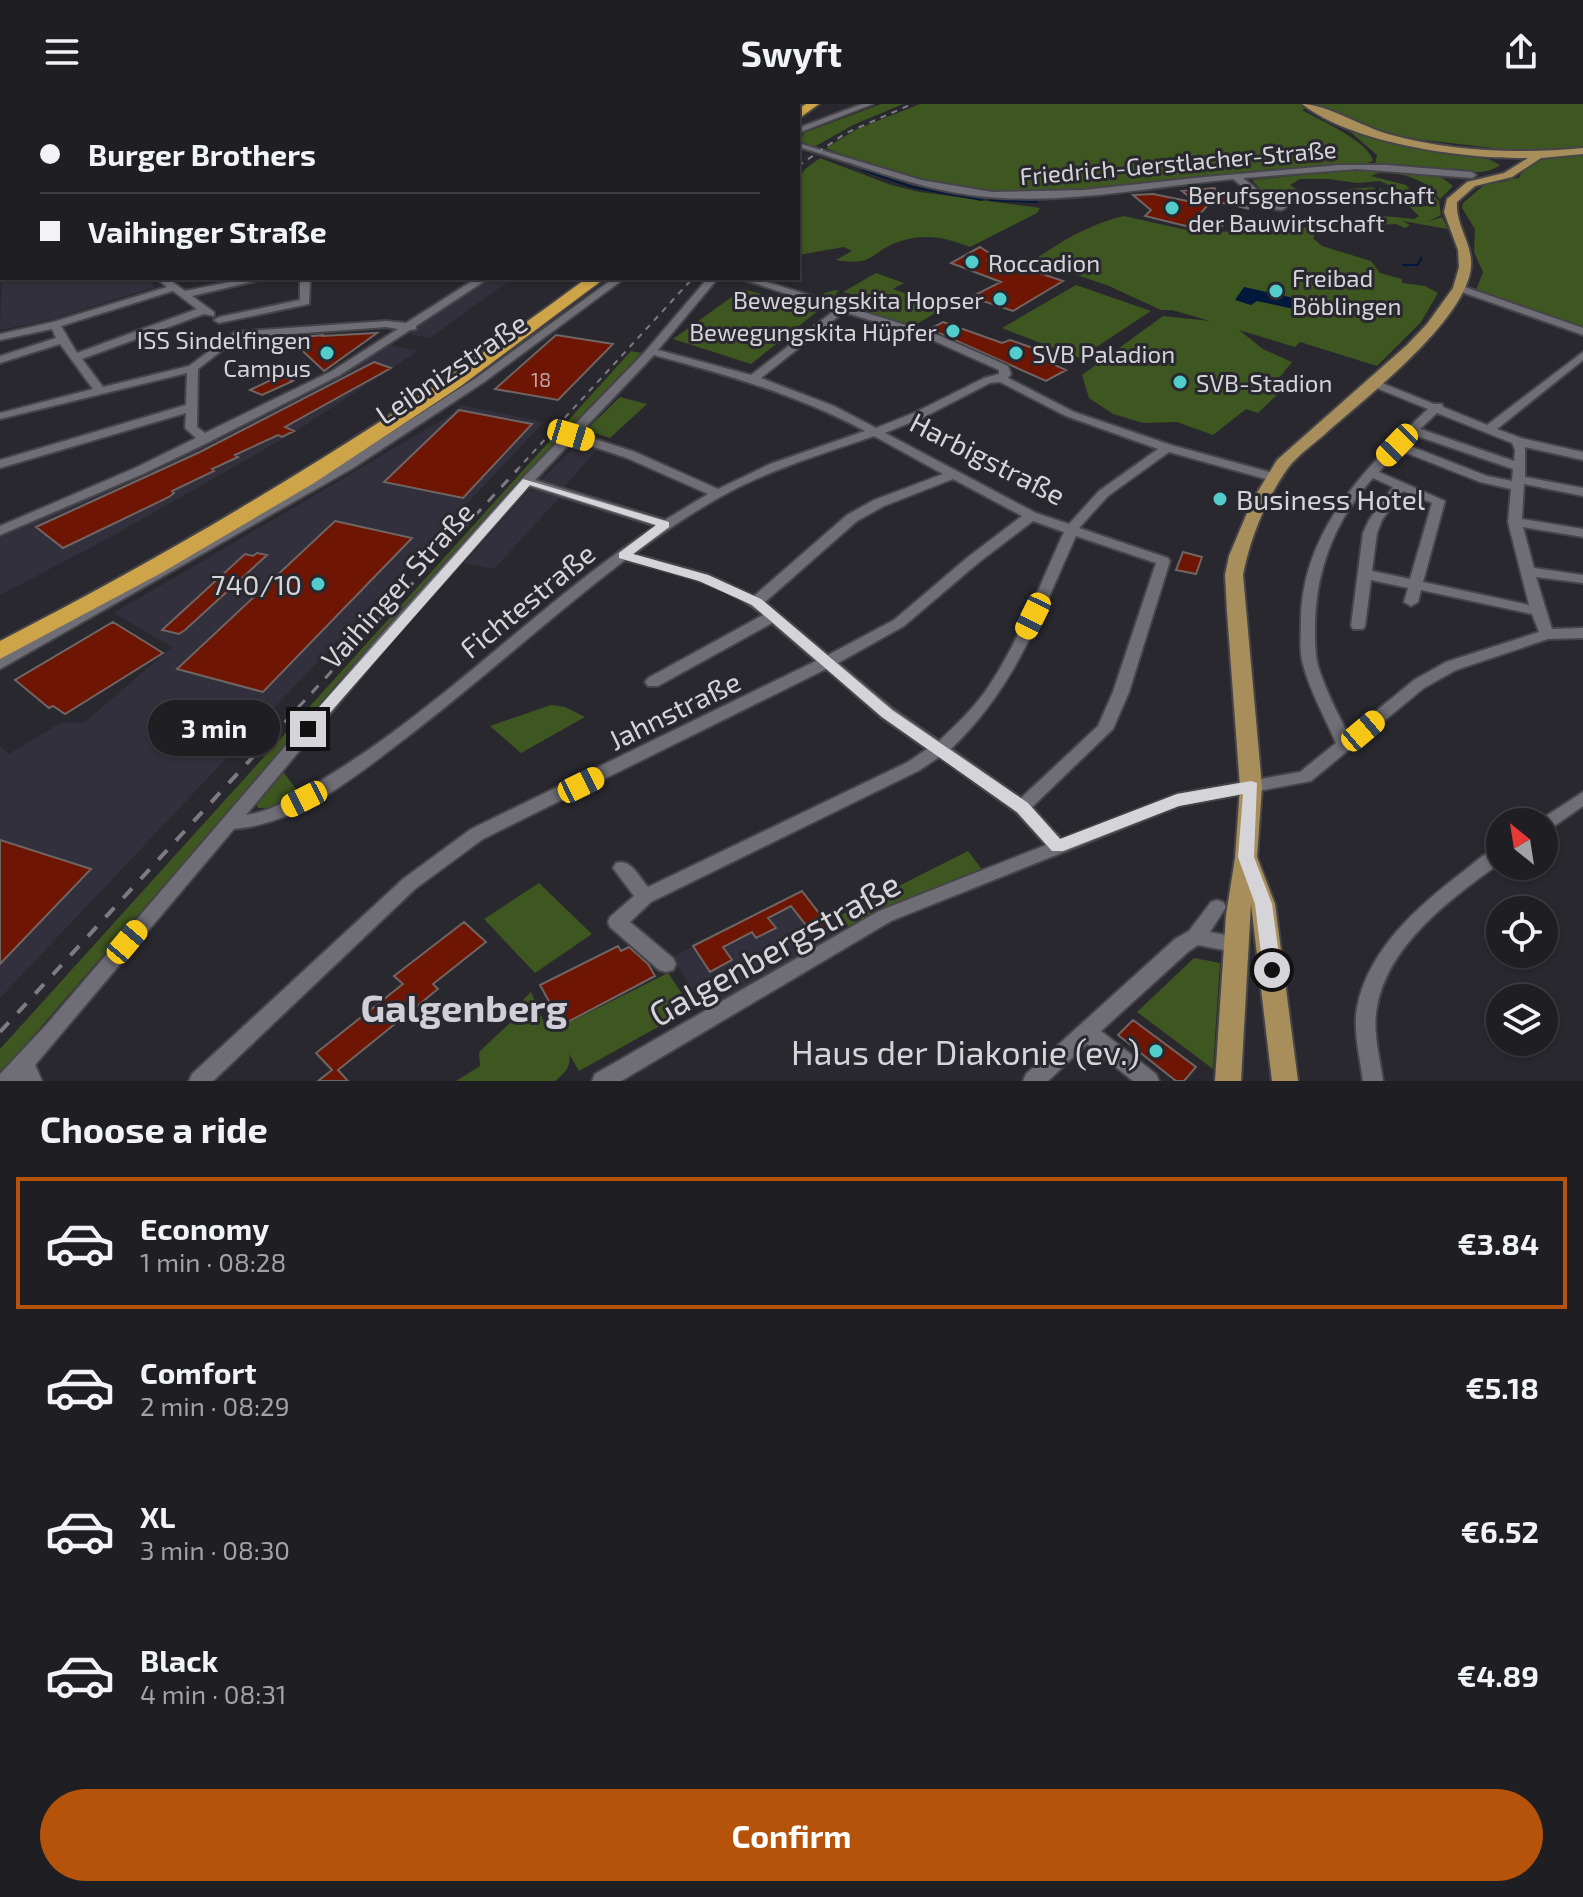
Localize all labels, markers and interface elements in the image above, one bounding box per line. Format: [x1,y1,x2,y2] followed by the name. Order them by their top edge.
[40,30,84,74] icon: menu
[1499,30,1543,74] icon: share
[741,31,842,74] text: Swyft
[1018,134,1338,190] street label: Friedrich-Gerstlacher-Straße
[88,136,316,172] text: Burger Brothers
[1188,180,1435,237] place label: Berufsgenossenschaft der Bauwirtschaft
[1163,199,1181,217] marker: Berufsgenossenschaft der Bauwirtschaft
[88,213,327,249] text: Vaihinger Straße
[988,248,1100,277] place label: Roccadion
[963,253,981,271] marker: Roccadion
[1292,263,1401,320] place label: Freibad Böblingen
[1267,282,1285,300] marker: Freibad Böblingen
[733,285,984,314] place label: Bewegungskita Hopser
[991,290,1009,308] marker: Bewegungskita Hopser
[369,305,533,431] street label: Leibnizstraße
[689,317,937,346] place label: Bewegungskita Hüpfer
[944,322,962,340] marker: Bewegungskita Hüpfer
[137,325,311,382] place label: ISS Sindelfingen Campus
[1032,339,1175,368] place label: SVB Paladion
[318,344,336,362] marker: ISS Sindelfingen Campus
[1007,344,1025,362] marker: SVB Paladion
[531,367,551,391] house number: 18
[1196,368,1332,397] place label: SVB-Stadion
[1171,373,1189,391] marker: SVB-Stadion
[905,404,1071,512] street label: Harbigstraße
[545,417,597,453] car
[1372,419,1422,471] car
[1236,482,1426,516] place label: Business Hotel
[1211,490,1229,508] marker: Business Hotel
[313,495,481,675] street label: Vaihinger Straße
[453,535,601,665] street label: Fichtestraße
[211,567,302,601] place label: 740/10
[309,575,327,593] marker: 740/10
[1012,589,1054,643] car
[602,663,746,757] street label: Jahnstraße
[148,701,280,757] callout: 3 min
[1337,706,1389,756] car
[290,711,326,747] route end
[181,712,247,743] text: 3 min
[554,764,608,806] car
[277,777,331,821] car
[1486,808,1558,880] north arrow
[1486,808,1558,1056] map controls
[641,862,907,1034] street label: Galgenbergstraße
[1486,896,1558,968] button: locate
[102,916,152,968] car
[1254,952,1290,988] route start
[360,984,568,1030] district label: Galgenberg
[1486,984,1558,1056] button: layers
[791,1031,1140,1072] place label: Haus der Diakonie (ev.)
[1147,1042,1165,1060] marker: Haus der Diakonie (ev.)
[40,1107,268,1150] text: Choose a ride
[44,1207,116,1279] icon: car
[140,1210,269,1246] text: Economy
[1458,1225,1539,1261] text: €3.84
[140,1246,286,1277] text: 1 min · 08:28
[44,1351,116,1423] icon: car
[140,1354,257,1390] text: Comfort
[1466,1369,1539,1405] text: €5.18
[140,1390,290,1421] text: 2 min · 08:29
[44,1495,116,1567] icon: car
[140,1498,175,1534] text: XL
[1461,1513,1539,1549] text: €6.52
[140,1534,290,1565] text: 3 min · 08:30
[44,1639,116,1711] icon: car
[140,1642,218,1678] text: Black
[1457,1657,1539,1693] text: €4.89
[140,1678,286,1709] text: 4 min · 08:31
[40,1789,1543,1881] button: Confirm

